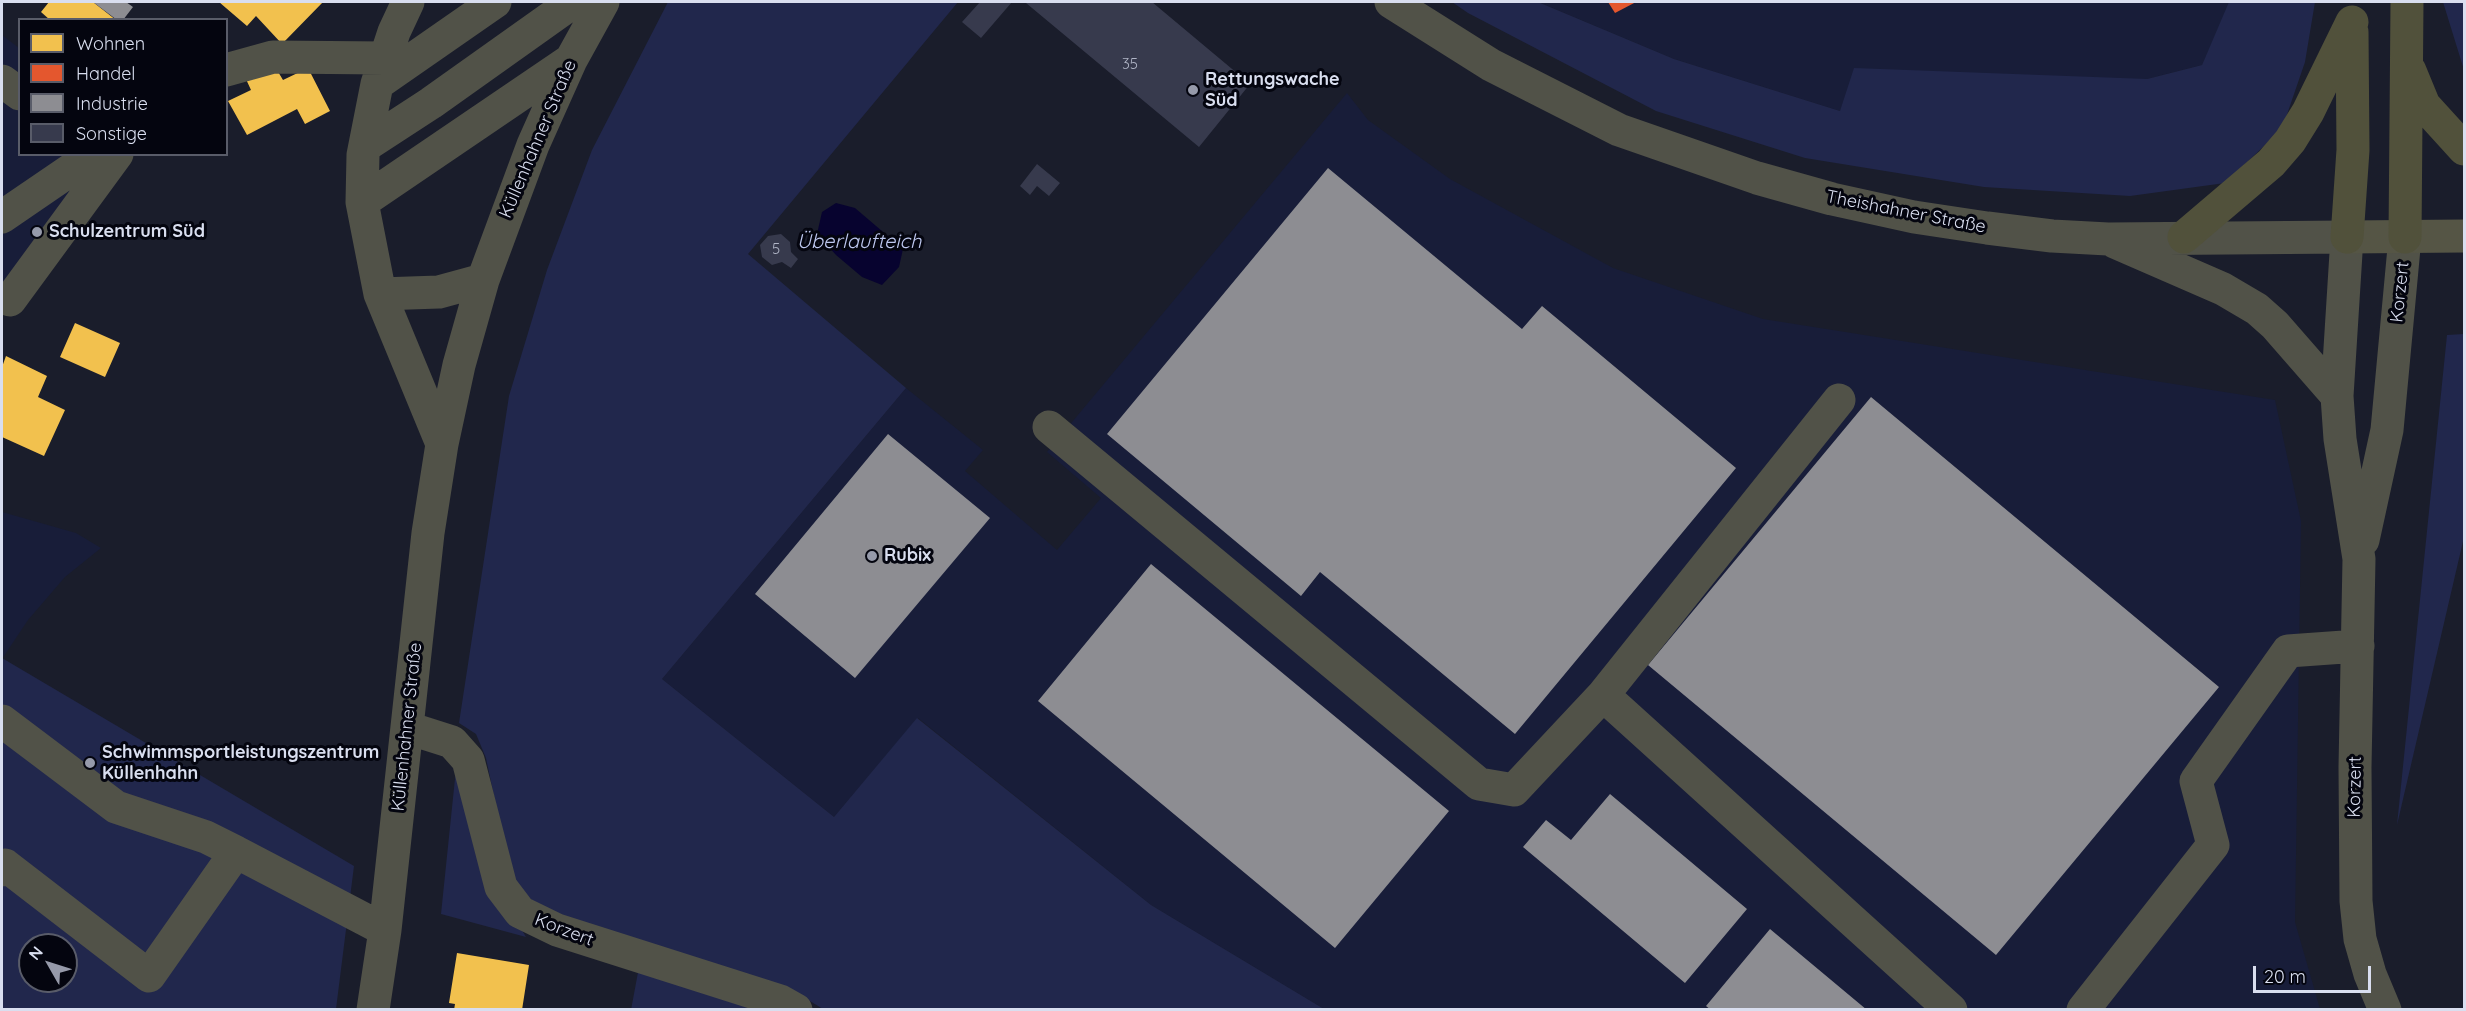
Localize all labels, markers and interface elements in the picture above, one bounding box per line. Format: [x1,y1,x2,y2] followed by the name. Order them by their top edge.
[18,18,228,156] legend
[76,32,145,55] text: Wohnen
[1122,55,1138,73] house number: 35
[495,57,581,221] street label: Küllenhahner Straße
[76,62,136,85] text: Handel
[1205,69,1340,112] place label: Rettungswache Süd
[1186,83,1200,97] marker: Rettungswache Süd
[76,92,148,115] text: Industrie
[76,122,147,145] text: Sonstige
[1824,186,1988,238] street label: Theishahner Straße
[49,221,205,243] place label: Schulzentrum Süd
[30,225,44,239] marker: Schulzentrum Süd
[797,230,921,254] water label: Überlaufteich
[772,240,780,258] house number: 5
[2386,260,2414,324] street label: Korzert
[884,545,931,567] place label: Rubix
[865,549,879,563] marker: Rubix
[387,642,427,812] street label: Küllenhahner Straße
[102,742,379,784] place label: Schwimmsportleistungszentrum Küllenhahn
[83,756,97,770] marker: Schwimmsportleistungszentrum Küllenhahn
[2344,756,2366,818] street label: Korzert
[532,909,596,951] street label: Korzert
[18,933,78,993] north arrow
[24,942,47,964] text: N
[2256,954,2374,992] scale bar
[2264,965,2306,988] text: 20 m

